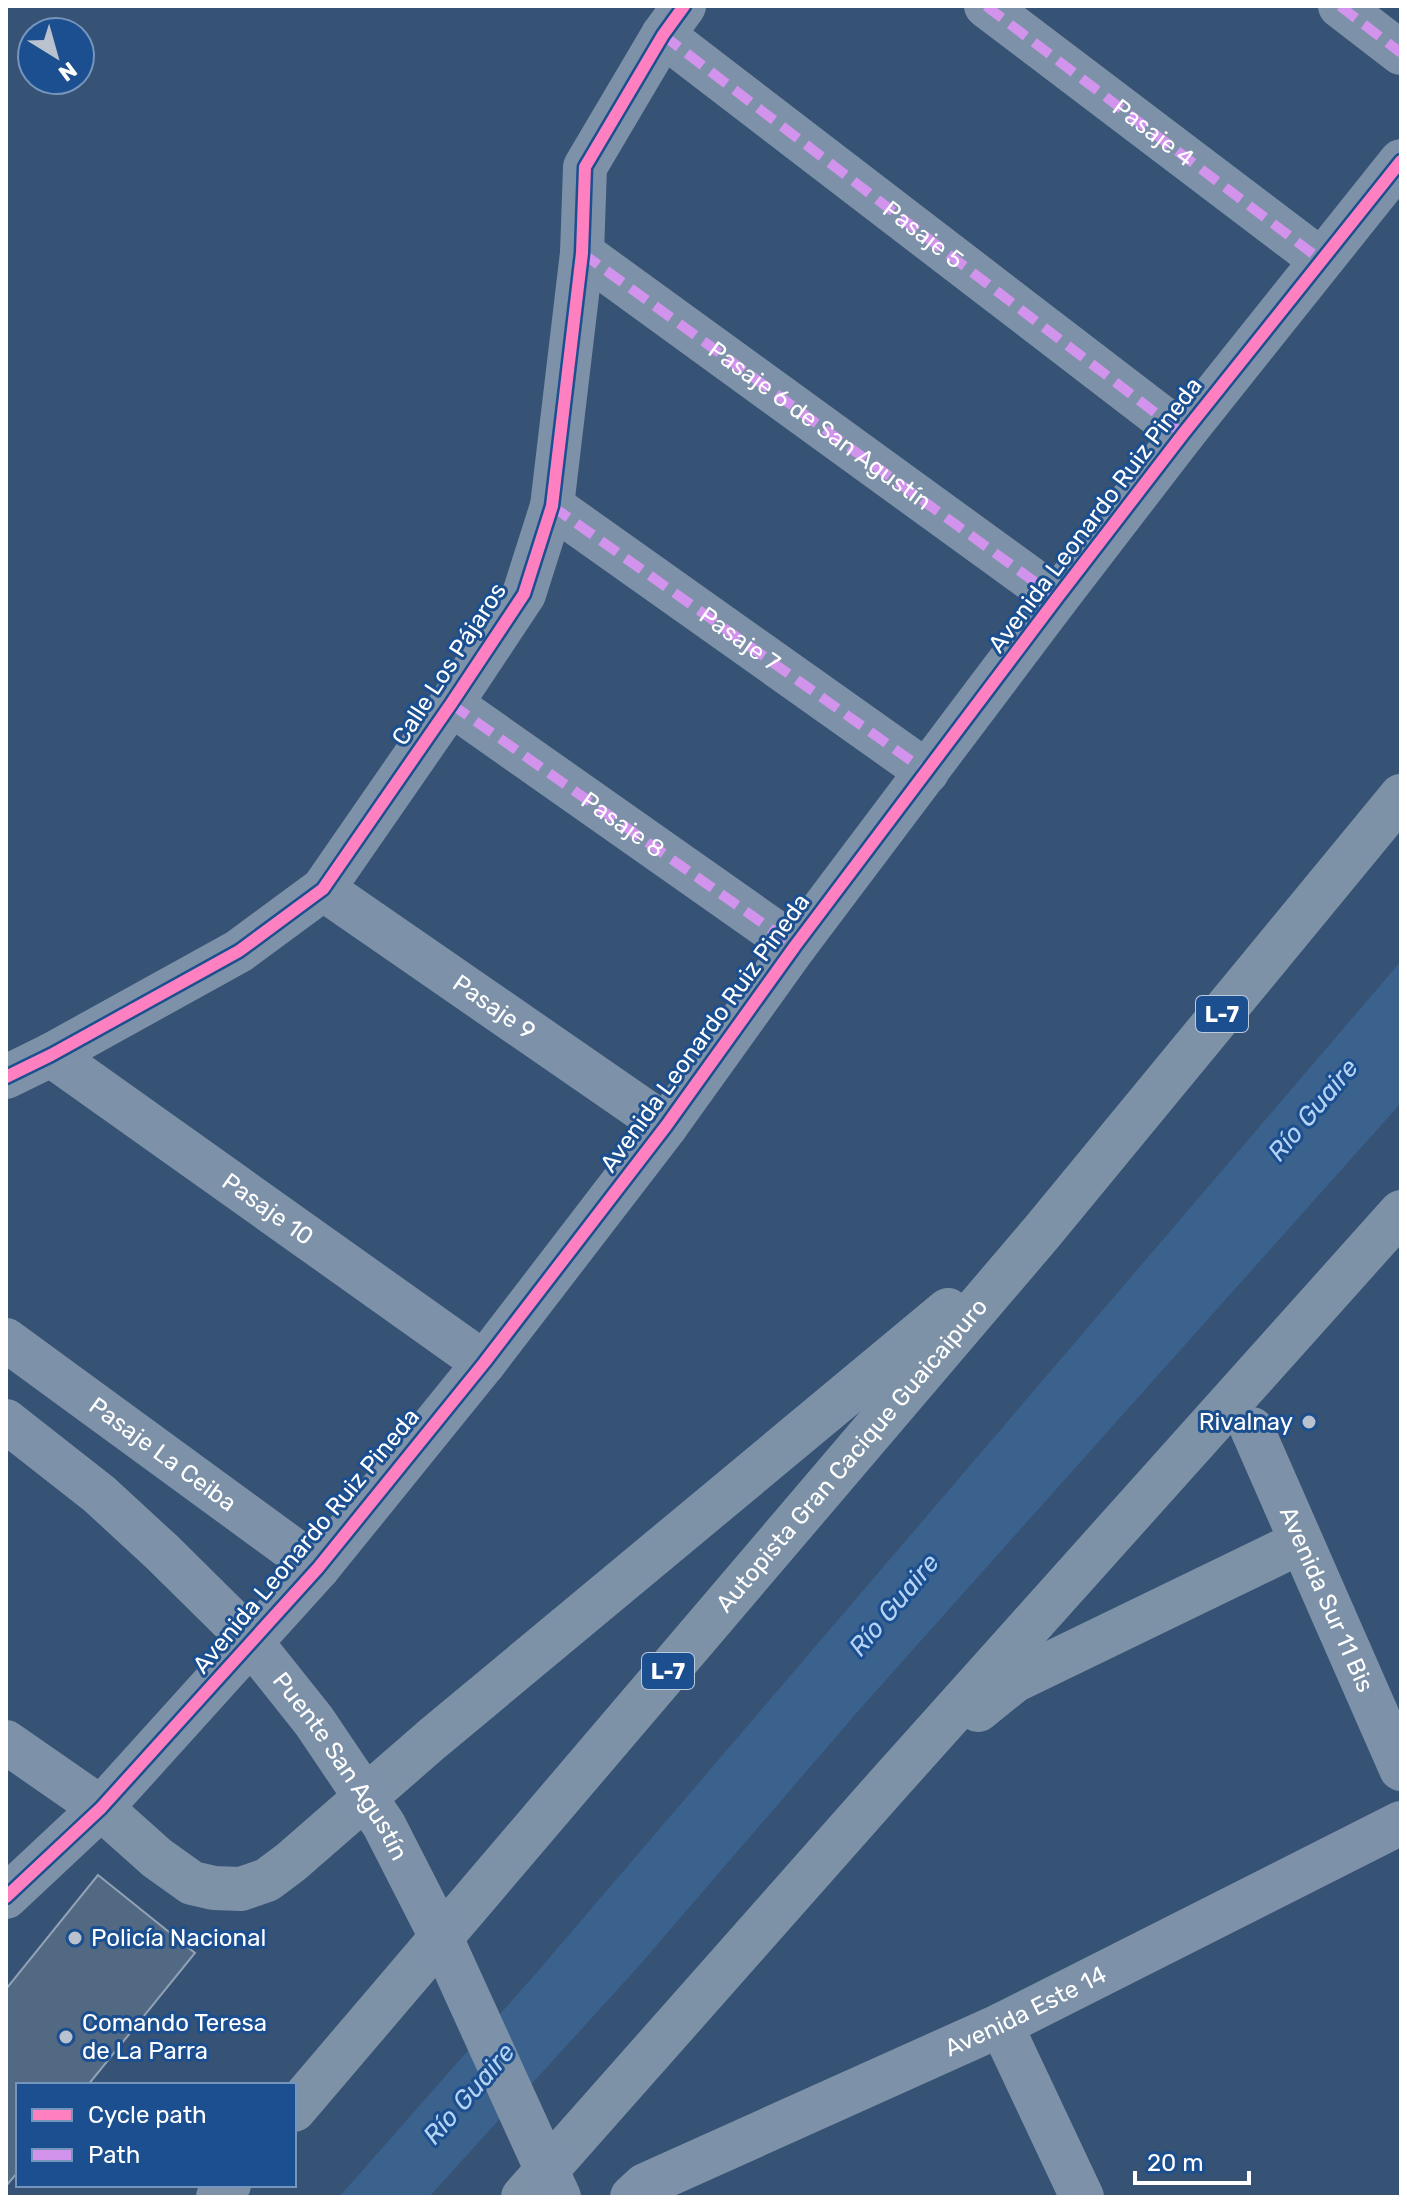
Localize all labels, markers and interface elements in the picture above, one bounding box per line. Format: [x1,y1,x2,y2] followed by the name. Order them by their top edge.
[16,16,96,96] north arrow
[53,56,82,87] text: N
[1107,93,1200,173] street label: Pasaje 4
[877,195,969,274] street label: Pasaje 5
[703,336,937,516] street label: Pasaje 6 de San Agustín
[982,372,1208,658] street label: Avenida Leonardo Ruiz Pineda
[386,577,512,751] street label: Calle Los Pájaros
[694,601,785,677] street label: Pasaje 7
[576,786,670,864] street label: Pasaje 8
[595,888,815,1178] street label: Avenida Leonardo Ruiz Pineda
[448,969,541,1045] street label: Pasaje 9
[1196,996,1248,1032] road number: L-7
[1261,1052,1365,1167] water label: Río Guaire
[217,1167,319,1251] street label: Pasaje 10
[710,1293,993,1618] street label: Autopista Gran Cacique Guaicaipuro
[84,1392,242,1517] street label: Pasaje La Ceiba
[187,1403,425,1679] street label: Avenida Leonardo Ruiz Pineda
[1199,1408,1293,1436] place label: Rivalnay
[1300,1413,1318,1431] marker: Rivalnay
[1274,1502,1380,1697] street label: Avenida Sur 11 Bis
[842,1547,946,1662] water label: Río Guaire
[642,1653,694,1689] road number: L-7
[267,1667,414,1865] street label: Puente San Agustín
[91,1924,266,1952] place label: Policía Nacional
[66,1929,84,1947] marker: Policía Nacional
[940,1960,1111,2062] street label: Avenida Este 14
[82,2009,267,2065] place label: Comando Teresa de La Parra
[57,2028,75,2046] marker: Comando Teresa de La Parra
[417,2037,522,2151] water label: Río Guaire
[16,2083,296,2187] legend
[88,2101,207,2129] text: Cycle path
[1135,2135,1249,2185] scale bar
[88,2141,140,2169] text: Path
[1147,2149,1204,2177] text: 20 m

